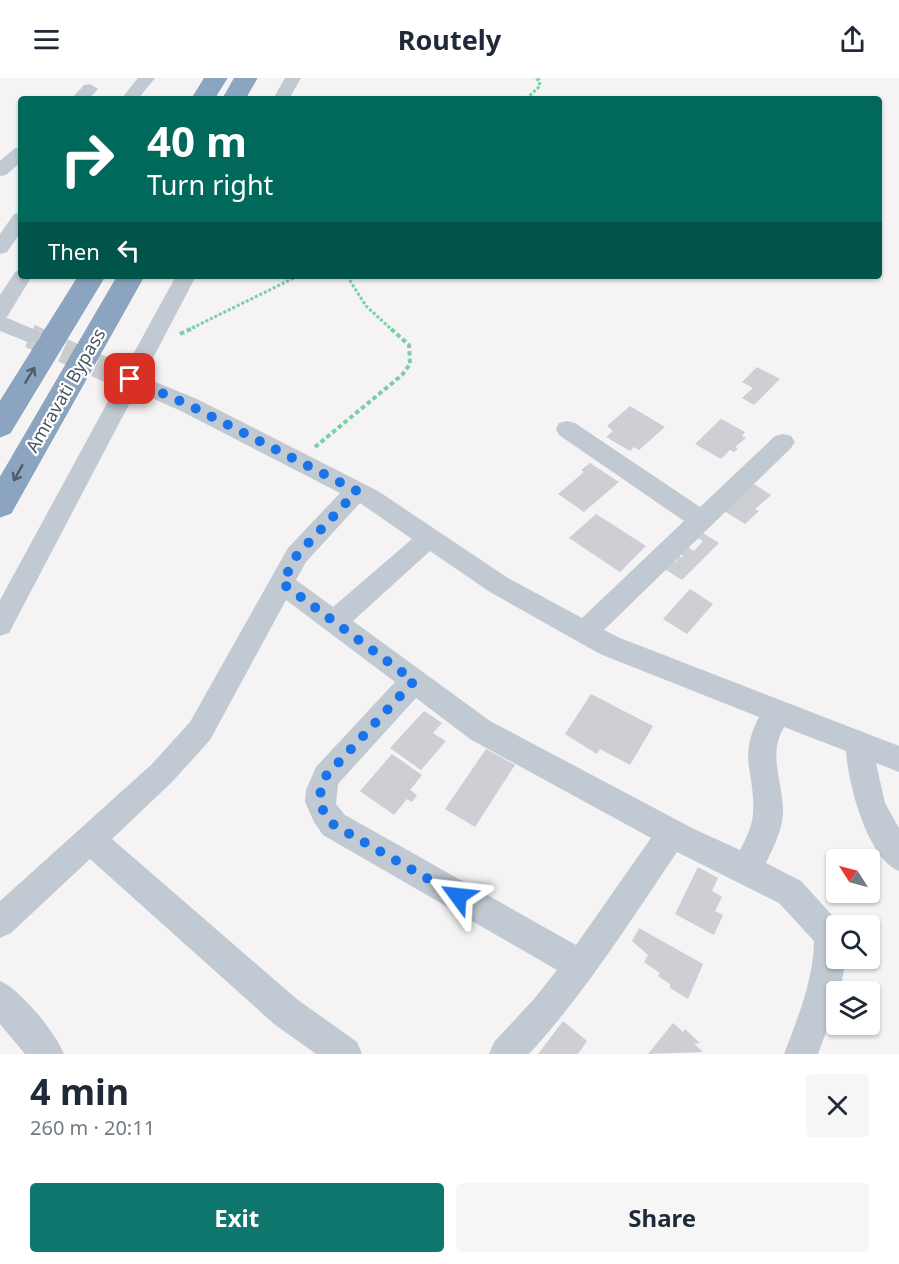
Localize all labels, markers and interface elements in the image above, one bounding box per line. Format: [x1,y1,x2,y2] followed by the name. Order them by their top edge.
[398,21,501,58] text: Routely
[30,23,63,56] icon: menu
[836,23,869,56] icon: share
[147,112,247,169] text: 40 m
[48,120,126,198] icon: right
[147,166,273,203] text: Turn right
[112,234,145,267] icon: left
[48,236,100,266] text: Then
[20,323,110,457] street label: Amravati Bypass
[104,353,155,404] pin
[113,362,146,395] icon: arrive
[24,367,36,384] one-way arrow
[12,464,24,481] one-way arrow
[826,849,880,903] north arrow
[826,849,880,1035] map controls
[426,864,490,928] position arrow
[826,915,880,969] button: search
[826,981,880,1035] button: layers
[30,1067,129,1116] text: 4 min
[806,1074,869,1137] button: close
[30,1114,155,1141] text: 260 m · 20:11
[30,1183,444,1252] button: Exit
[456,1183,869,1252] button: Share

